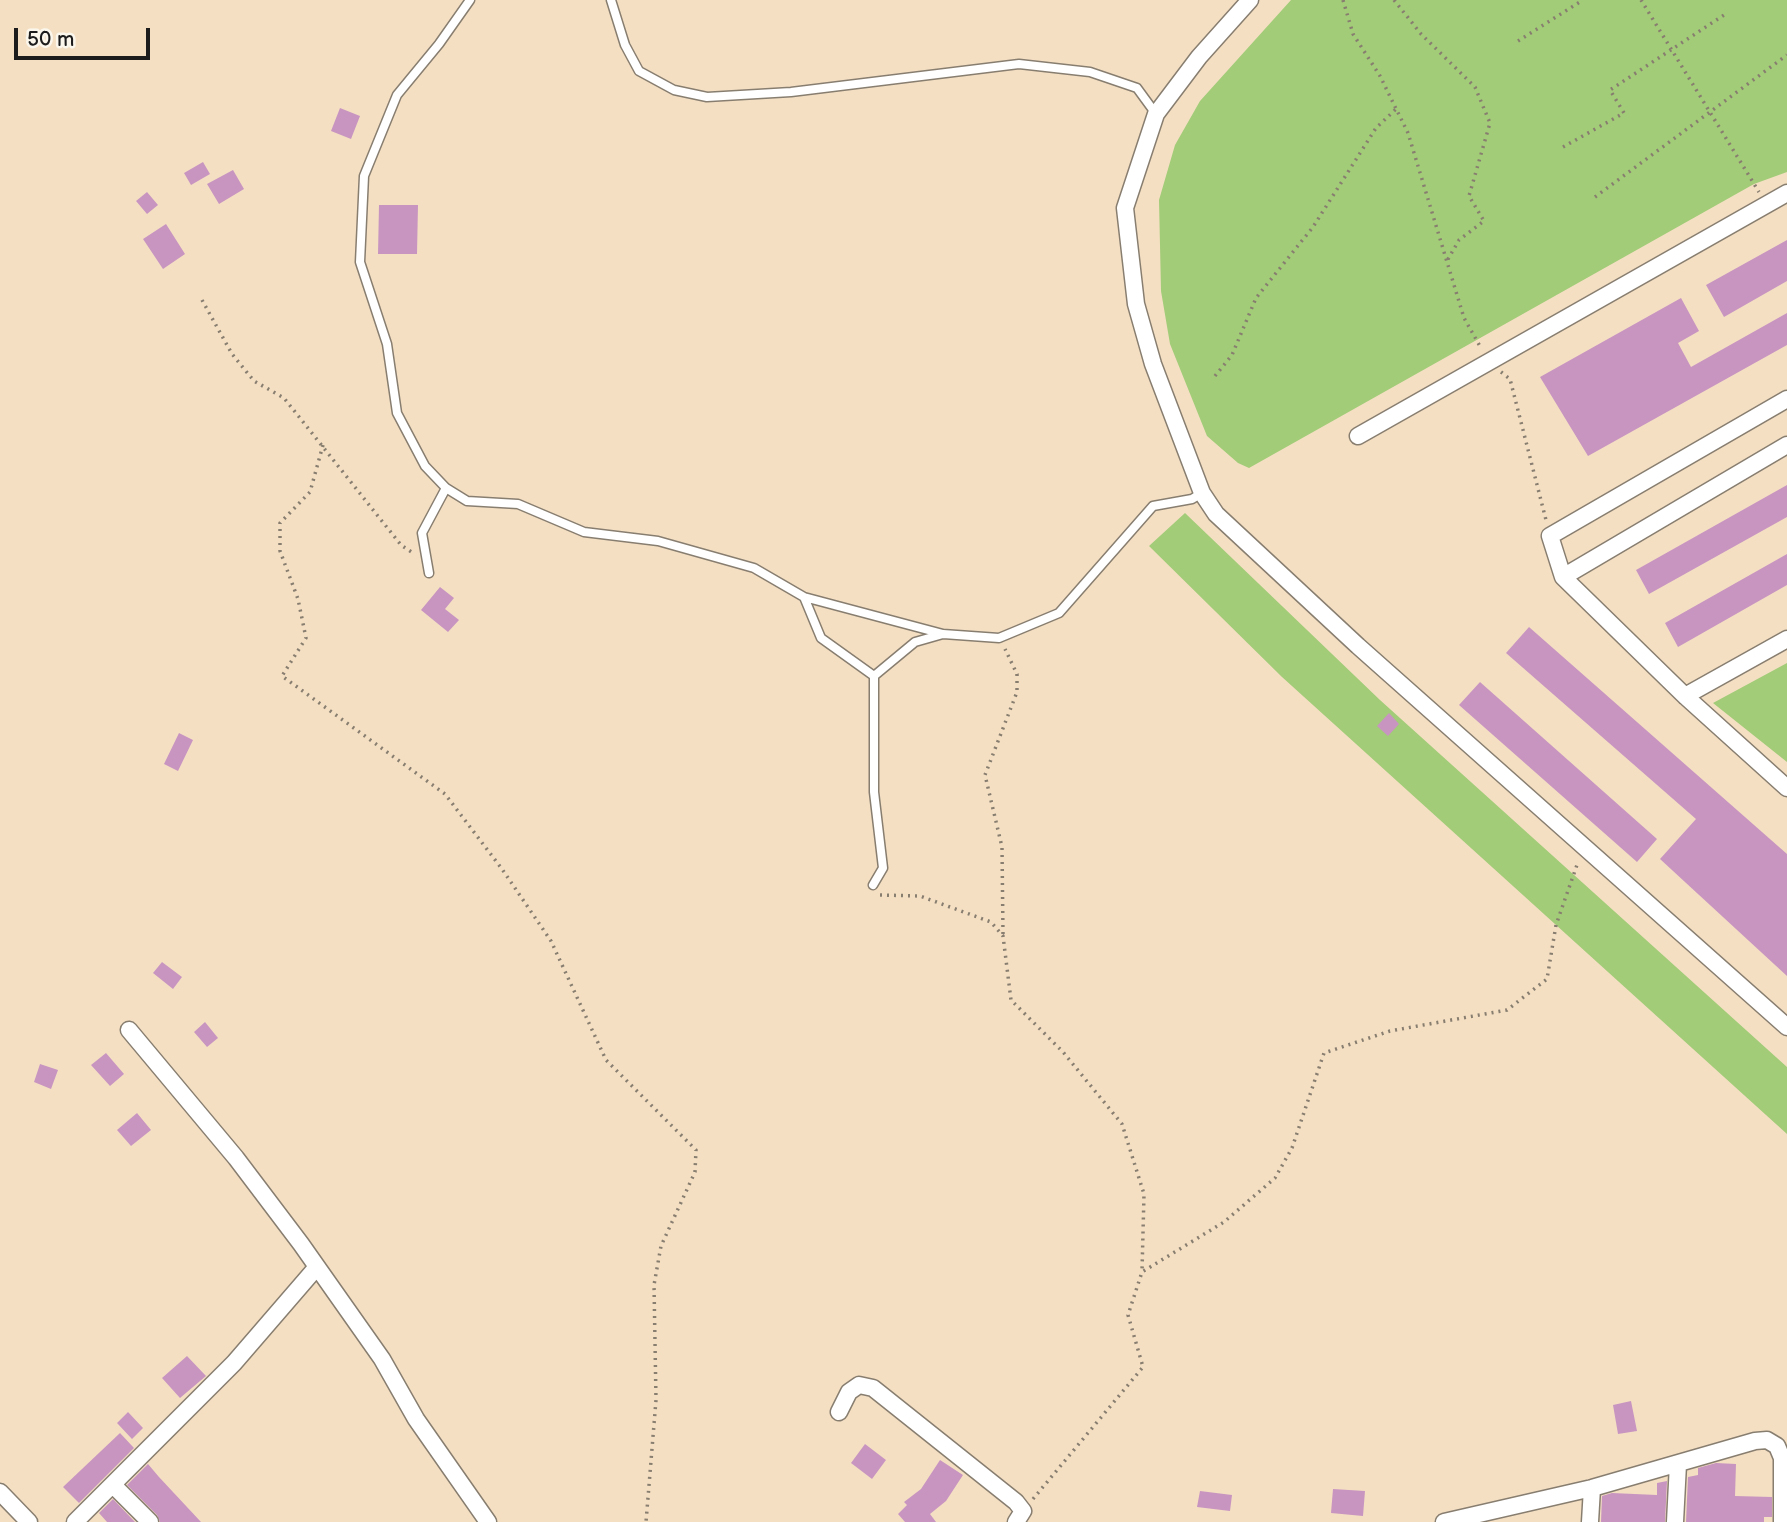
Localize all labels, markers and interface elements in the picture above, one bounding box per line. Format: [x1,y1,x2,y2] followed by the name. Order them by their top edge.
[18,14,154,58] scale bar
[27,27,74,52] text: 50 m

